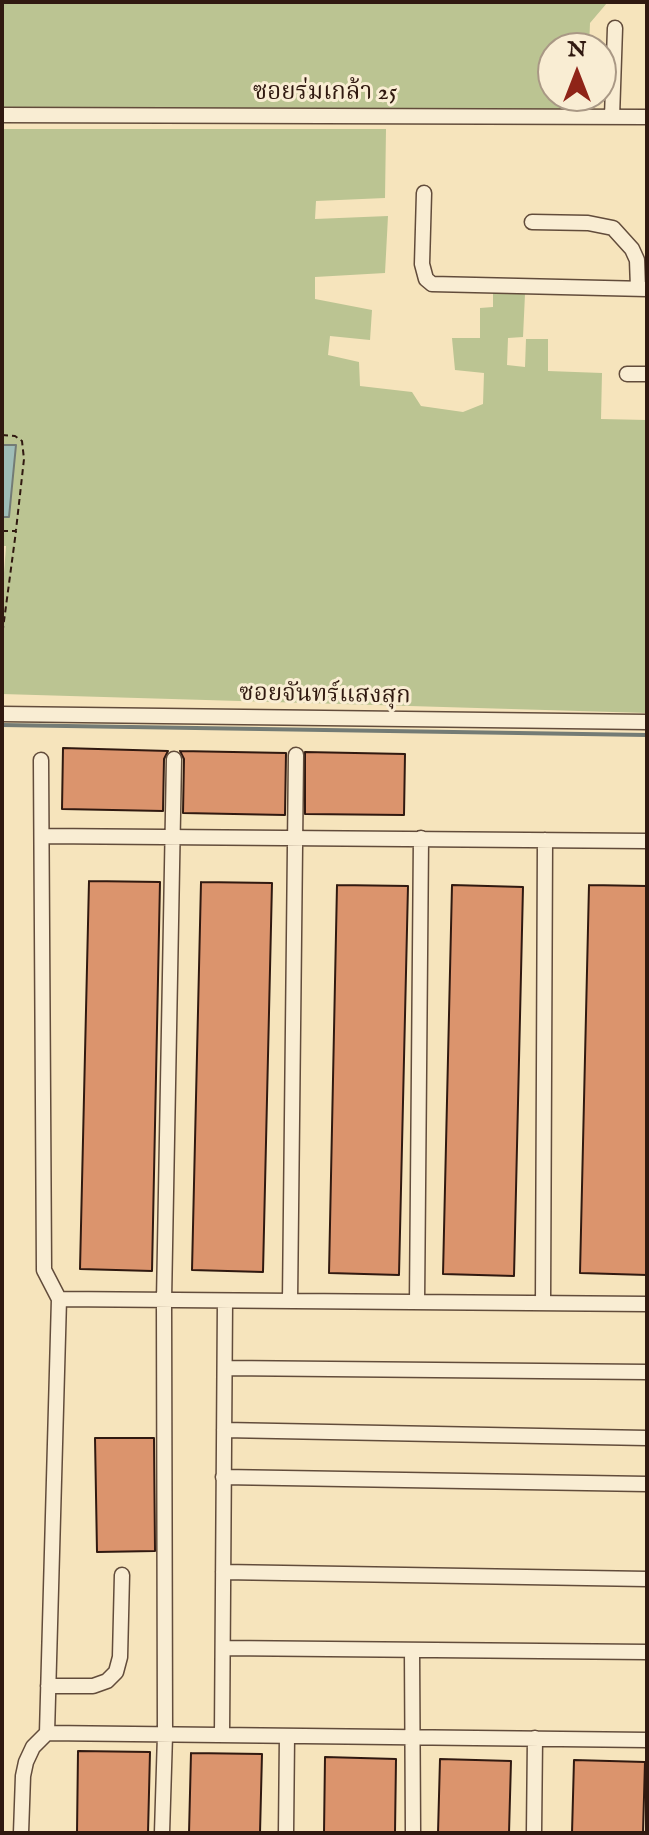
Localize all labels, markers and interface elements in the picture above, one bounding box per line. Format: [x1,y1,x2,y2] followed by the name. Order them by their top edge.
[537,32,617,112] north arrow
[567,36,587,64] text: N
[253,80,397,108] street label: ซอยร่มเกล้า 25
[239,680,411,712] street label: ซอยจันทร์แสงสุก

